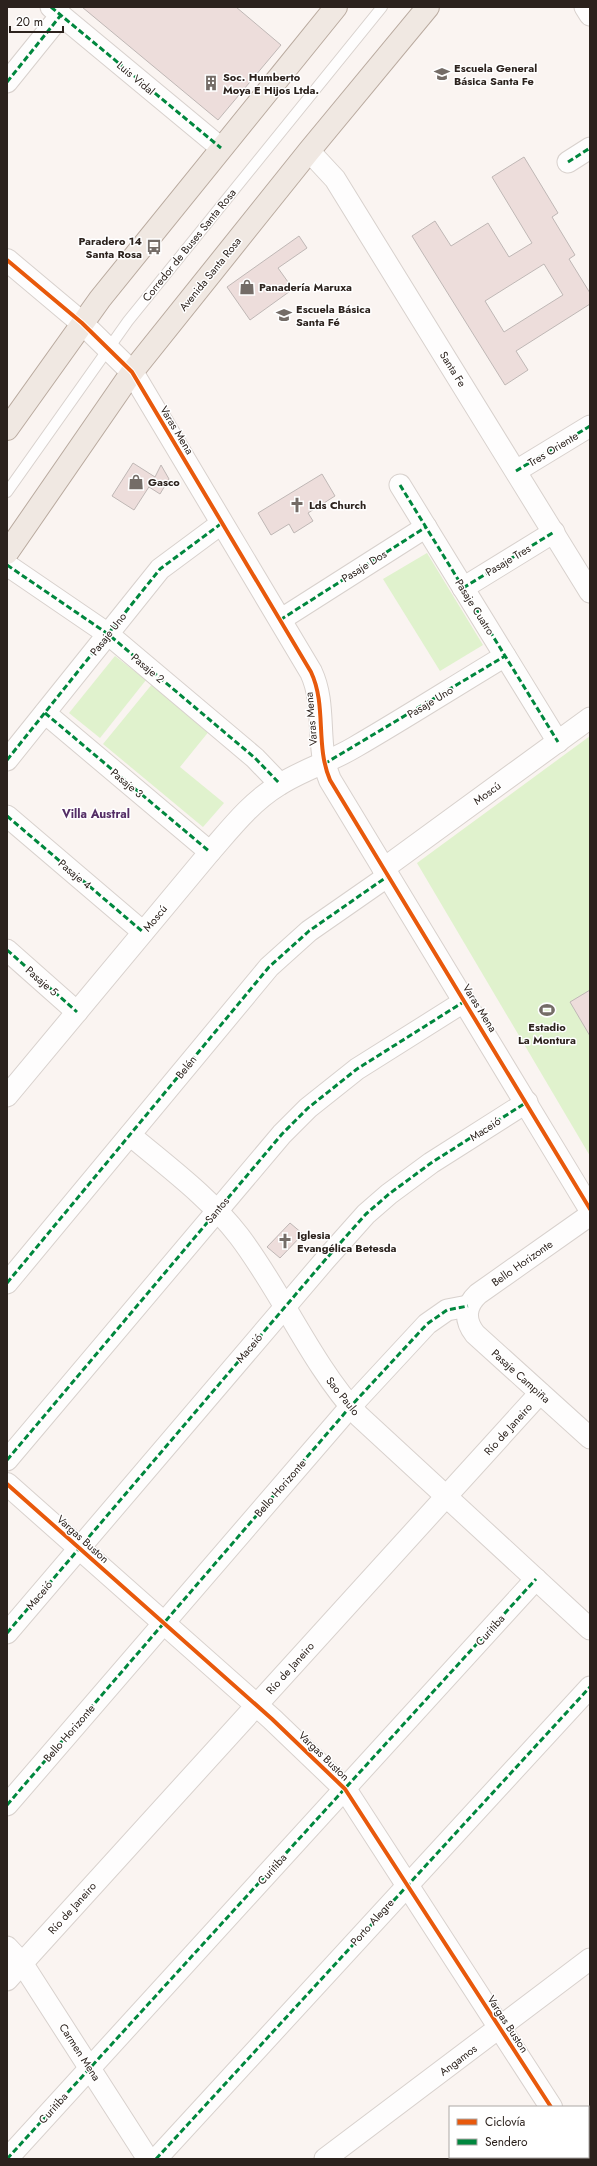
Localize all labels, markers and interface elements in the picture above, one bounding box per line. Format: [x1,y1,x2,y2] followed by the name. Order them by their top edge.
[10,8,63,34] scale bar
[16,13,43,31] text: 20 m
[114,57,158,99] street label: Luis Vidal
[454,60,537,89] place label: Escuela General Básica Santa Fe
[433,65,451,83] school or university icon: Escuela General Básica Santa Fe
[223,69,319,98] place label: Soc. Humberto Moya E Hijos Ltda.
[202,74,220,92] building icon: Soc. Humberto Moya E Hijos Ltda.
[138,185,240,305] street label: Corredor de Buses Santa Rosa
[79,233,142,262] place label: Paradero 14 Santa Rosa
[175,234,245,314] street label: Avenida Santa Rosa
[145,238,163,256] bus stop icon: Paradero 14 Santa Rosa
[238,278,256,296] shop icon: Panadería Maruxa
[259,279,352,295] place label: Panadería Maruxa
[296,301,371,330] place label: Escuela Básica Santa Fé
[275,306,293,324] school or university icon: Escuela Básica Santa Fé
[436,348,470,390] street label: Santa Fe
[156,403,198,457] street label: Varas Mena
[525,427,582,470] street label: Tres Oriente
[127,473,145,491] shop icon: Gasco
[148,474,180,490] place label: Gasco
[288,496,306,514] church icon: Lds Church
[309,497,366,513] place label: Lds Church
[482,540,534,580] street label: Pasaje Tres
[338,546,390,586] street label: Pasaje Dos
[451,576,499,638] street label: Pasaje Cuatro
[86,609,130,659] street label: Pasaje Uno
[128,649,168,687] street label: Pasaje 2
[404,682,456,722] street label: Pasaje Uno
[301,691,321,747] street label: Varas Mena
[107,765,147,801] street label: Pasaje 3
[470,778,504,808] street label: Moscú
[61,805,130,823] district label: Villa Austral
[55,855,95,893] street label: Pasaje 4
[139,901,171,935] street label: Moscú
[22,962,62,1000] street label: Pasaje 5
[459,981,501,1035] street label: Varas Mena
[538,1001,556,1019] sports icon: Estadio La Montura
[518,1019,576,1048] place label: Estadio La Montura
[172,1052,200,1082] street label: Belén
[466,1113,504,1145] street label: Maceió
[201,1193,233,1227] street label: Santos
[297,1227,397,1256] place label: Iglesia Evangélica Betesda
[276,1232,294,1250] church icon: Iglesia Evangélica Betesda
[488,1236,556,1290] street label: Bello Horizonte
[232,1330,266,1366] street label: Maceió
[488,1345,554,1407] street label: Pasaje Campiña
[322,1373,364,1419] street label: Sao Paulo
[480,1399,536,1459] street label: Río de Janeiro
[250,1455,310,1520] street label: Bello Horizonte
[53,1511,113,1567] street label: Vargas Buston
[22,1577,56,1613] street label: Maceió
[472,1611,508,1649] street label: Curitiba
[262,1638,318,1698] street label: Río de Janeiro
[39,1700,99,1765] street label: Bello Horizonte
[295,1728,353,1784] street label: Vargas Buston
[254,1850,290,1888] street label: Curitiba
[44,1878,100,1938] street label: Río de Janeiro
[347,1895,398,1949] street label: Porto Alegre
[484,1992,532,2056] street label: Vargas Buston
[55,2020,105,2084] street label: Carmen Mena
[436,2040,481,2080] street label: Angamos
[35,2089,71,2127] street label: Curitiba
[449,2106,589,2158] legend
[485,2113,526,2131] text: Ciclovía
[485,2133,528,2151] text: Sendero

